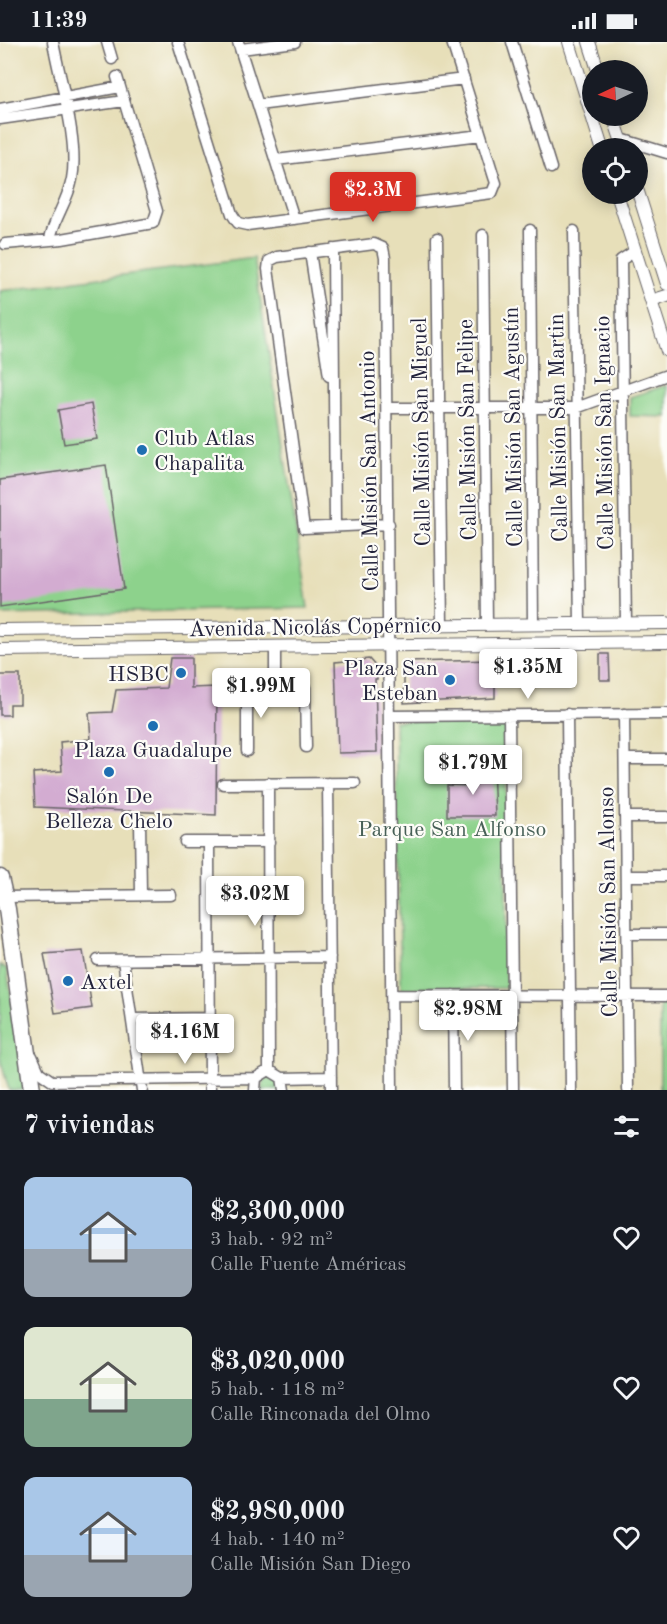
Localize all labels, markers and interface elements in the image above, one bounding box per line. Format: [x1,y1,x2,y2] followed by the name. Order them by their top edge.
[30,10,87,32] text: 11:39
[582,60,648,126] north arrow
[582,60,648,204] map controls
[582,138,648,204] button: locate
[331,172,415,223] pin: $2.3M
[344,181,402,201] text: $2.3M
[501,306,527,547] street label: Calle Misión San Agustín
[546,313,572,543] street label: Calle Misión San Martin
[592,315,618,551] street label: Calle Misión San Ignacio
[409,317,435,547] street label: Calle Misión San Miguel
[455,319,481,541] street label: Calle Misión San Felipe
[357,350,383,592] street label: Calle Misión San Antonio
[154,428,255,475] place label: Club Atlas Chapalita
[135,443,149,457] marker: Club Atlas Chapalita
[188,615,442,641] street label: Avenida Nicolás Copérnico
[479,649,577,700] pin: $1.35M
[343,658,438,705] place label: Plaza San Esteban
[493,658,563,678] text: $1.35M
[108,664,169,686] place label: HSBC
[174,666,188,680] marker: HSBC
[212,668,310,719] pin: $1.99M
[443,673,457,687] marker: Plaza San Esteban
[226,677,296,697] text: $1.99M
[146,719,160,733] marker: Plaza Guadalupe
[74,740,232,762] place label: Plaza Guadalupe
[424,745,522,796] pin: $1.79M
[438,754,508,774] text: $1.79M
[102,765,116,779] marker: Salón De Belleza Chelo
[45,786,173,833] place label: Salón De Belleza Chelo
[596,786,622,1018] street label: Calle Misión San Alonso
[358,819,546,841] park label: Parque San Alfonso
[206,876,304,927] pin: $3.02M
[220,885,290,905] text: $3.02M
[80,972,132,994] place label: Axtel
[61,974,75,988] marker: Axtel
[419,991,517,1042] pin: $2.98M
[433,1000,503,1020] text: $2.98M
[136,1014,234,1065] pin: $4.16M
[150,1023,220,1043] text: $4.16M
[610,1110,643,1143] icon: filters
[24,1113,154,1139] text: 7 viviendas
[210,1199,345,1225] text: $2,300,000
[72,1201,144,1273] icon: home
[610,1221,643,1254] icon: heart
[210,1230,333,1250] text: 3 hab. · 92 m²
[210,1255,406,1275] text: Calle Fuente Américas
[210,1349,345,1375] text: $3,020,000
[72,1351,144,1423] icon: home
[610,1371,643,1404] icon: heart
[210,1380,344,1400] text: 5 hab. · 118 m²
[210,1405,430,1425] text: Calle Rinconada del Olmo
[210,1499,345,1525] text: $2,980,000
[72,1501,144,1573] icon: home
[610,1521,643,1554] icon: heart
[210,1530,344,1550] text: 4 hab. · 140 m²
[210,1555,411,1575] text: Calle Misión San Diego

